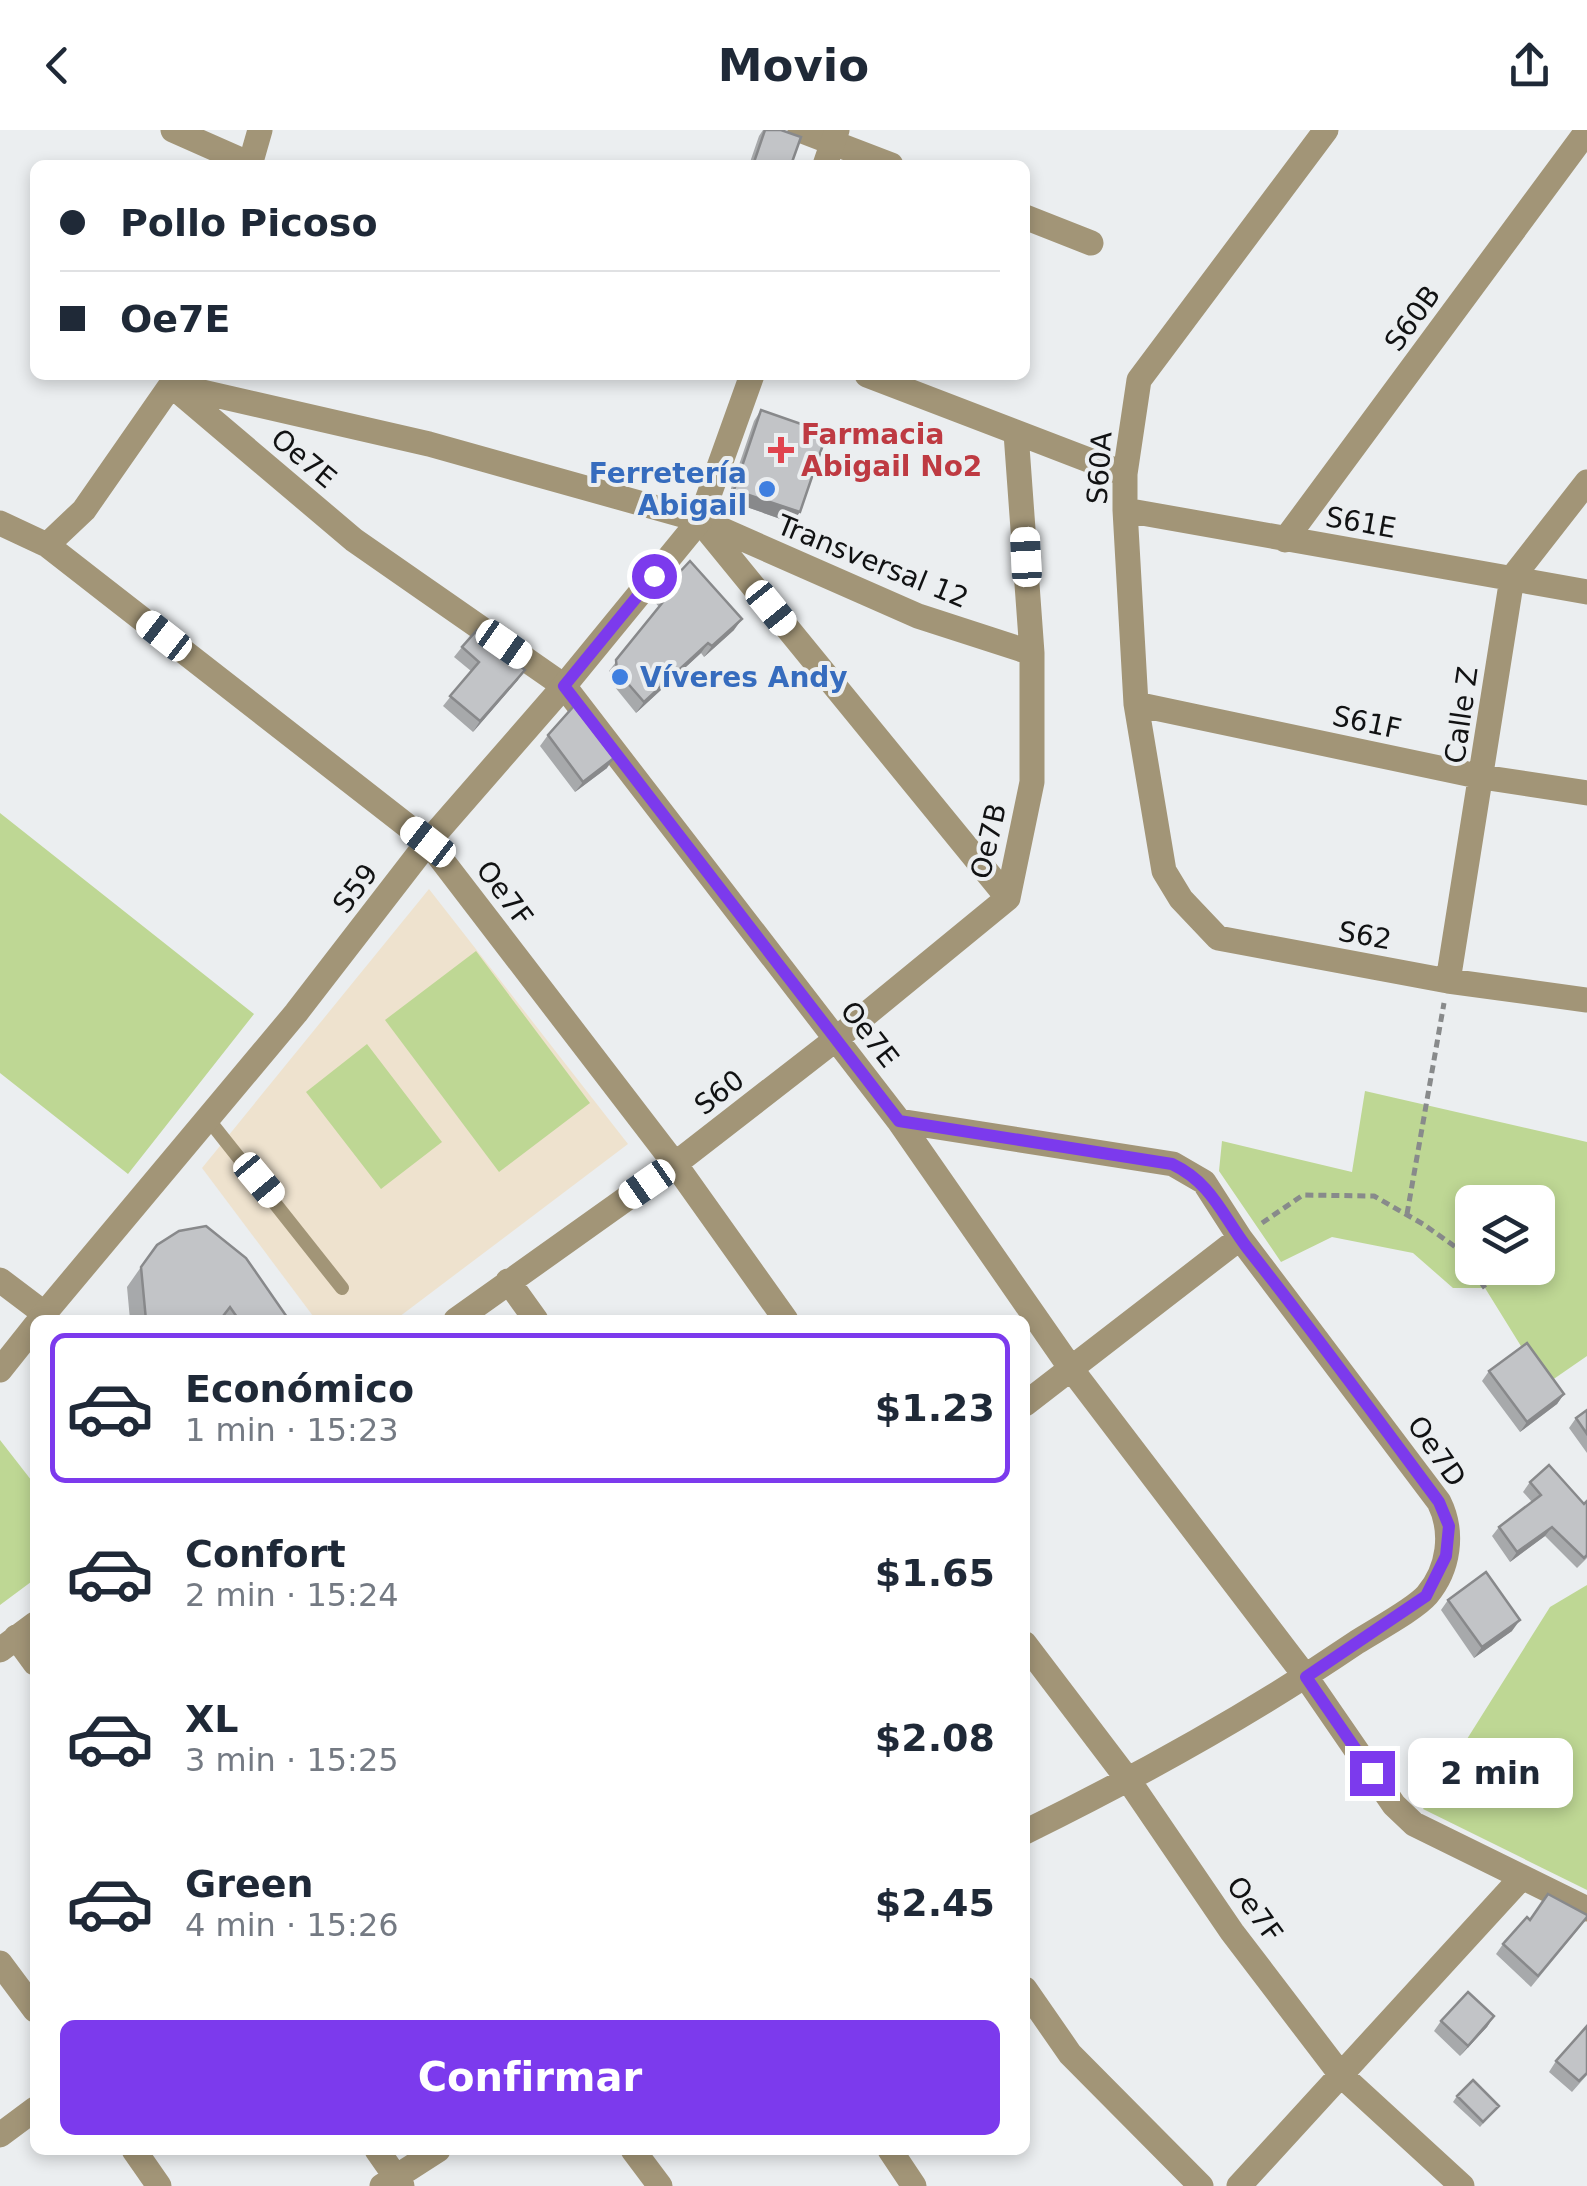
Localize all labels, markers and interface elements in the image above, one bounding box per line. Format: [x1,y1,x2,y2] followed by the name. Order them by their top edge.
[30,38,85,93] icon: back
[1502,38,1557,93] icon: share
[718,39,869,92] text: Movio
[120,201,378,245] text: Pollo Picoso
[1378,279,1447,357] street label: S60B
[120,297,230,341] text: Oe7E
[801,418,982,483] place label: Farmacia Abigail No2
[264,422,343,495] street label: Oe7E
[1081,431,1118,505] street label: S60A
[770,439,792,461] marker: Farmacia Abigail No2
[589,457,747,522] place label: Ferretería Abigail
[756,478,778,500] marker: Ferretería Abigail
[1323,500,1399,545] street label: S61E
[771,508,973,615] street label: Transversal 12
[1009,526,1043,588] car
[632,554,677,599] route start
[740,575,802,641] car
[131,606,197,666] car
[471,615,537,673] car
[640,661,848,694] place label: Víveres Andy
[1438,664,1485,766] street label: Calle Z
[609,666,631,688] marker: Víveres Andy
[1329,699,1404,746] street label: S61F
[964,800,1013,882] street label: Oe7B
[395,812,461,872] car
[469,854,540,932] street label: Oe7F
[326,857,385,920] street label: S59
[1336,915,1394,956] street label: S62
[834,995,906,1074] street label: Oe7E
[688,1063,751,1122] street label: S60
[228,1147,290,1213] car
[614,1155,680,1213] car
[1455,1185,1555,1285] map controls
[1455,1185,1555,1285] button: layers
[65,1363,155,1453] icon: car
[185,1367,414,1411] text: Económico
[875,1386,995,1430] text: $1.23
[1401,1410,1473,1493] street label: Oe7D
[185,1411,399,1449] text: 1 min · 15:23
[65,1528,155,1618] icon: car
[185,1532,346,1576] text: Confort
[875,1551,995,1595] text: $1.65
[185,1576,399,1614] text: 2 min · 15:24
[65,1693,155,1783] icon: car
[185,1697,239,1741] text: XL
[875,1716,995,1760] text: $2.08
[1407,1738,1572,1808] callout: 2 min
[185,1741,399,1779] text: 3 min · 15:25
[1350,1751,1395,1796] route end
[1440,1754,1541,1792] text: 2 min
[65,1858,155,1948] icon: car
[185,1862,314,1906] text: Green
[1220,1870,1289,1949] street label: Oe7F
[875,1881,995,1925] text: $2.45
[185,1906,399,1944] text: 4 min · 15:26
[60,2020,1000,2135] button: Confirmar

